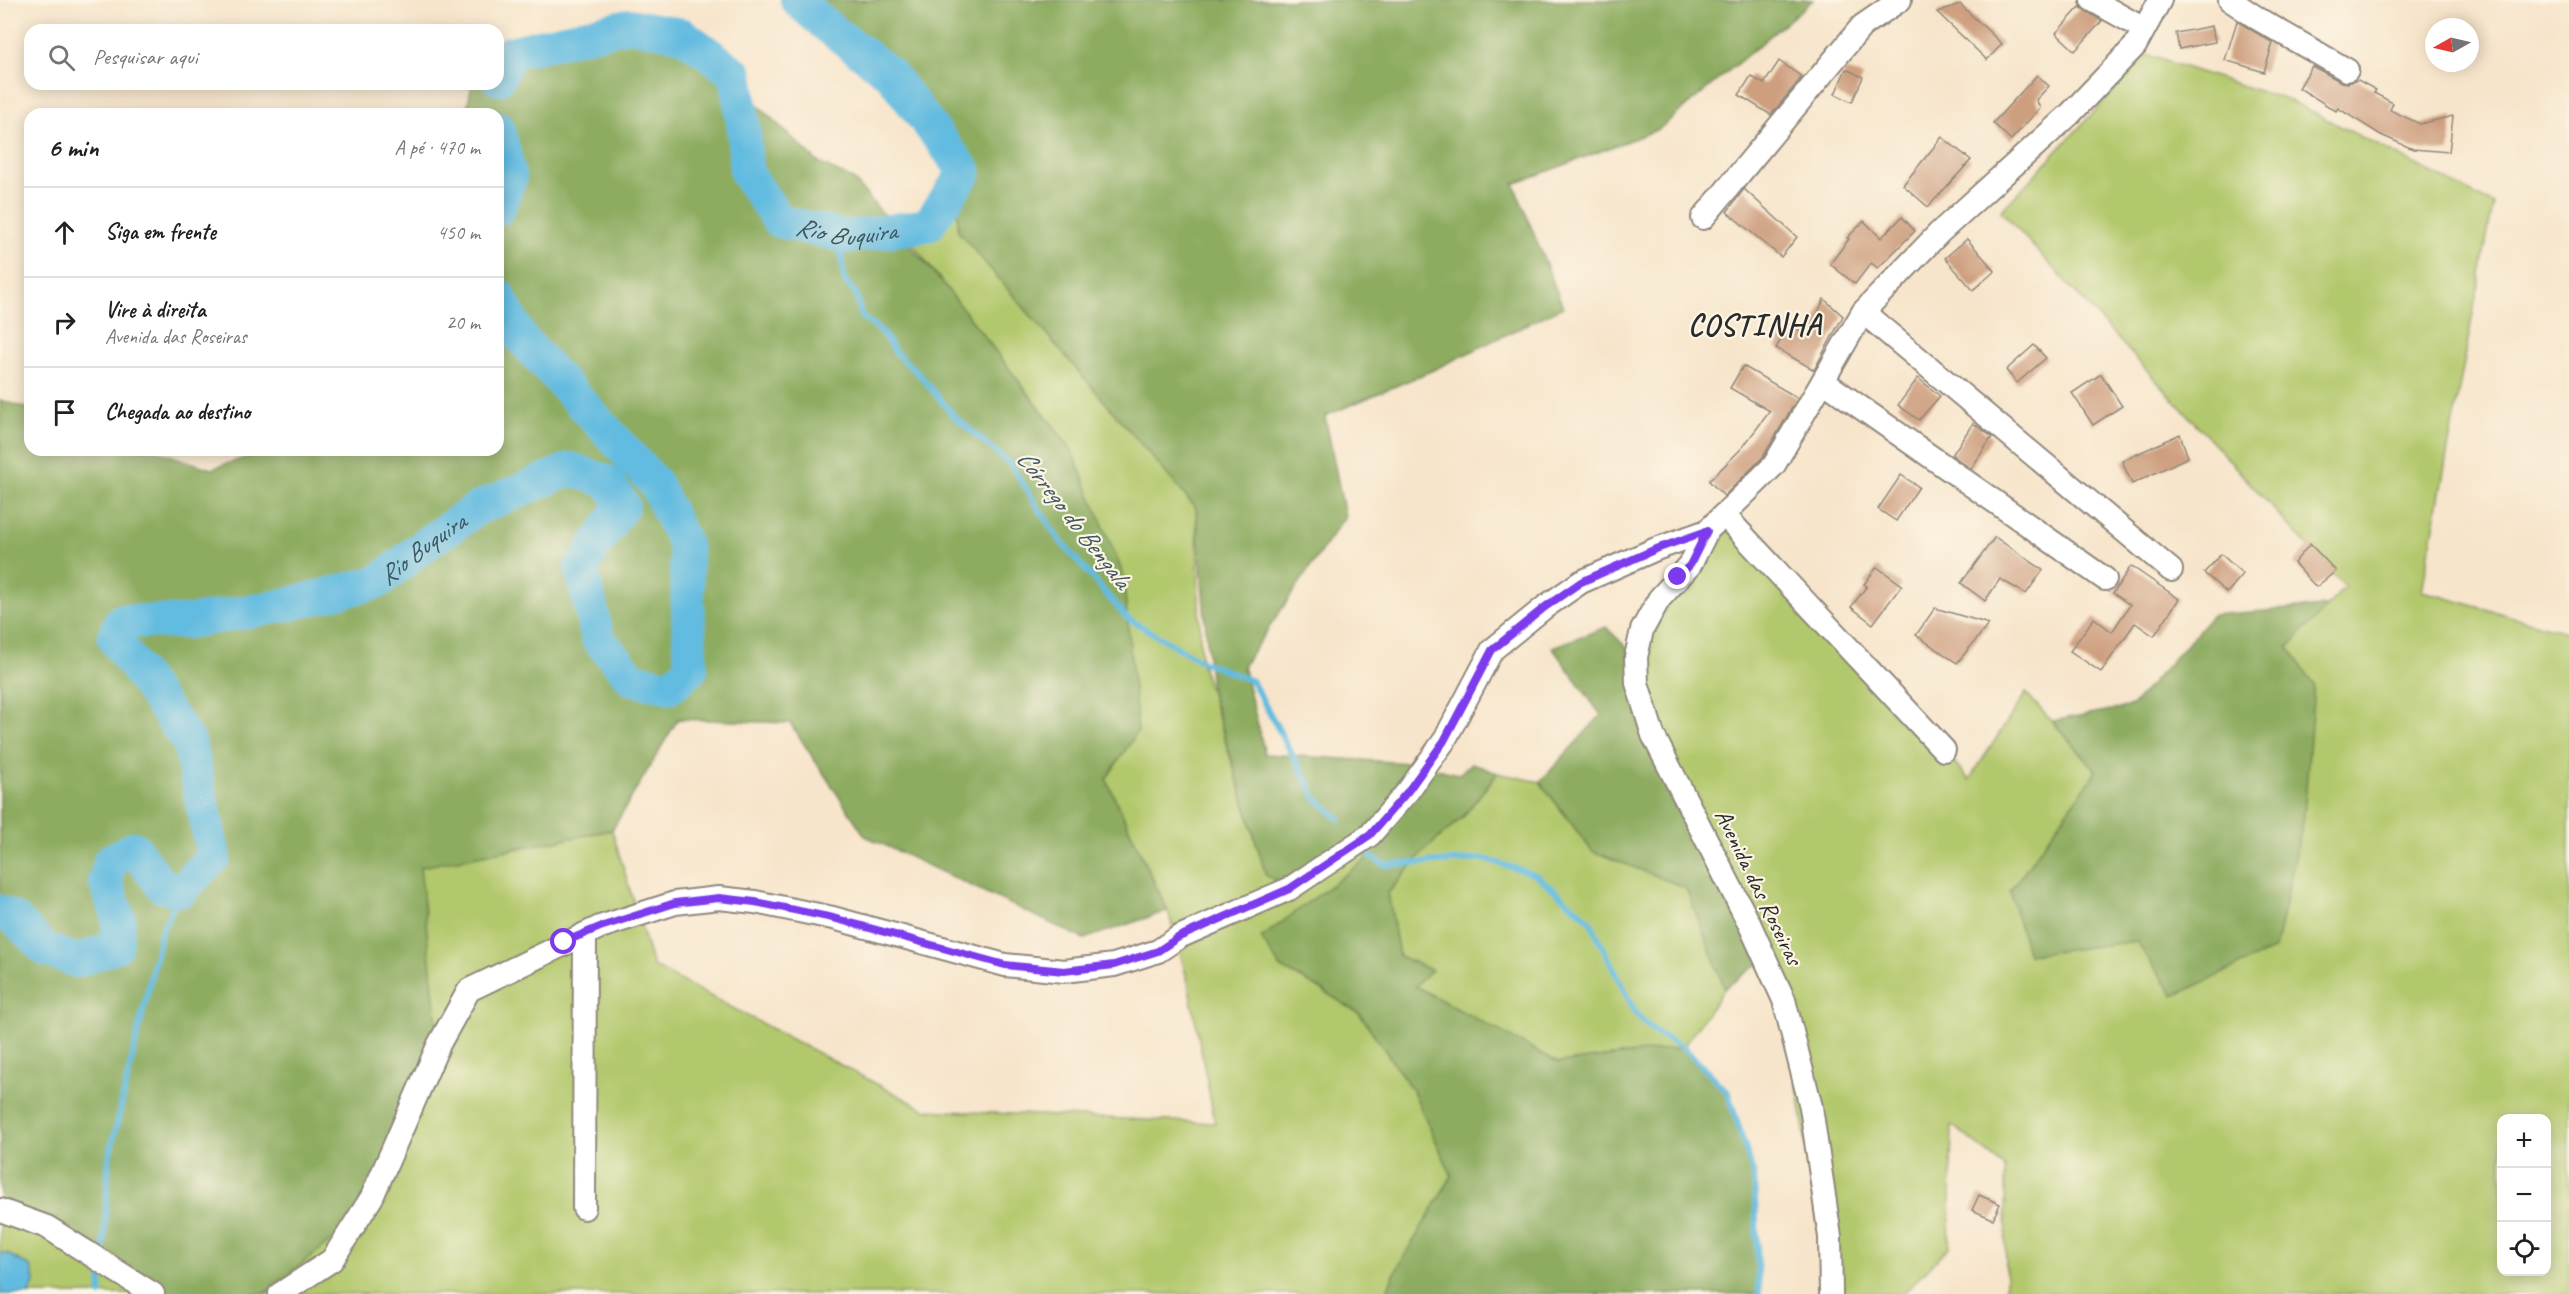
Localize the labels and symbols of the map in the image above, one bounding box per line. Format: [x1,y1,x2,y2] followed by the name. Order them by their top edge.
[2425,18,2479,72] north arrow
[793,209,902,254] water label: Rio Buquira
[1688,306,1823,344] district label: COSTINHA
[1009,443,1141,598] water label: Córrego do Bengala
[371,503,475,592] water label: Rio Buquira
[1664,563,1690,589] route end
[1708,804,1811,972] street label: Avenida das Roseiras
[550,928,576,954] route start

